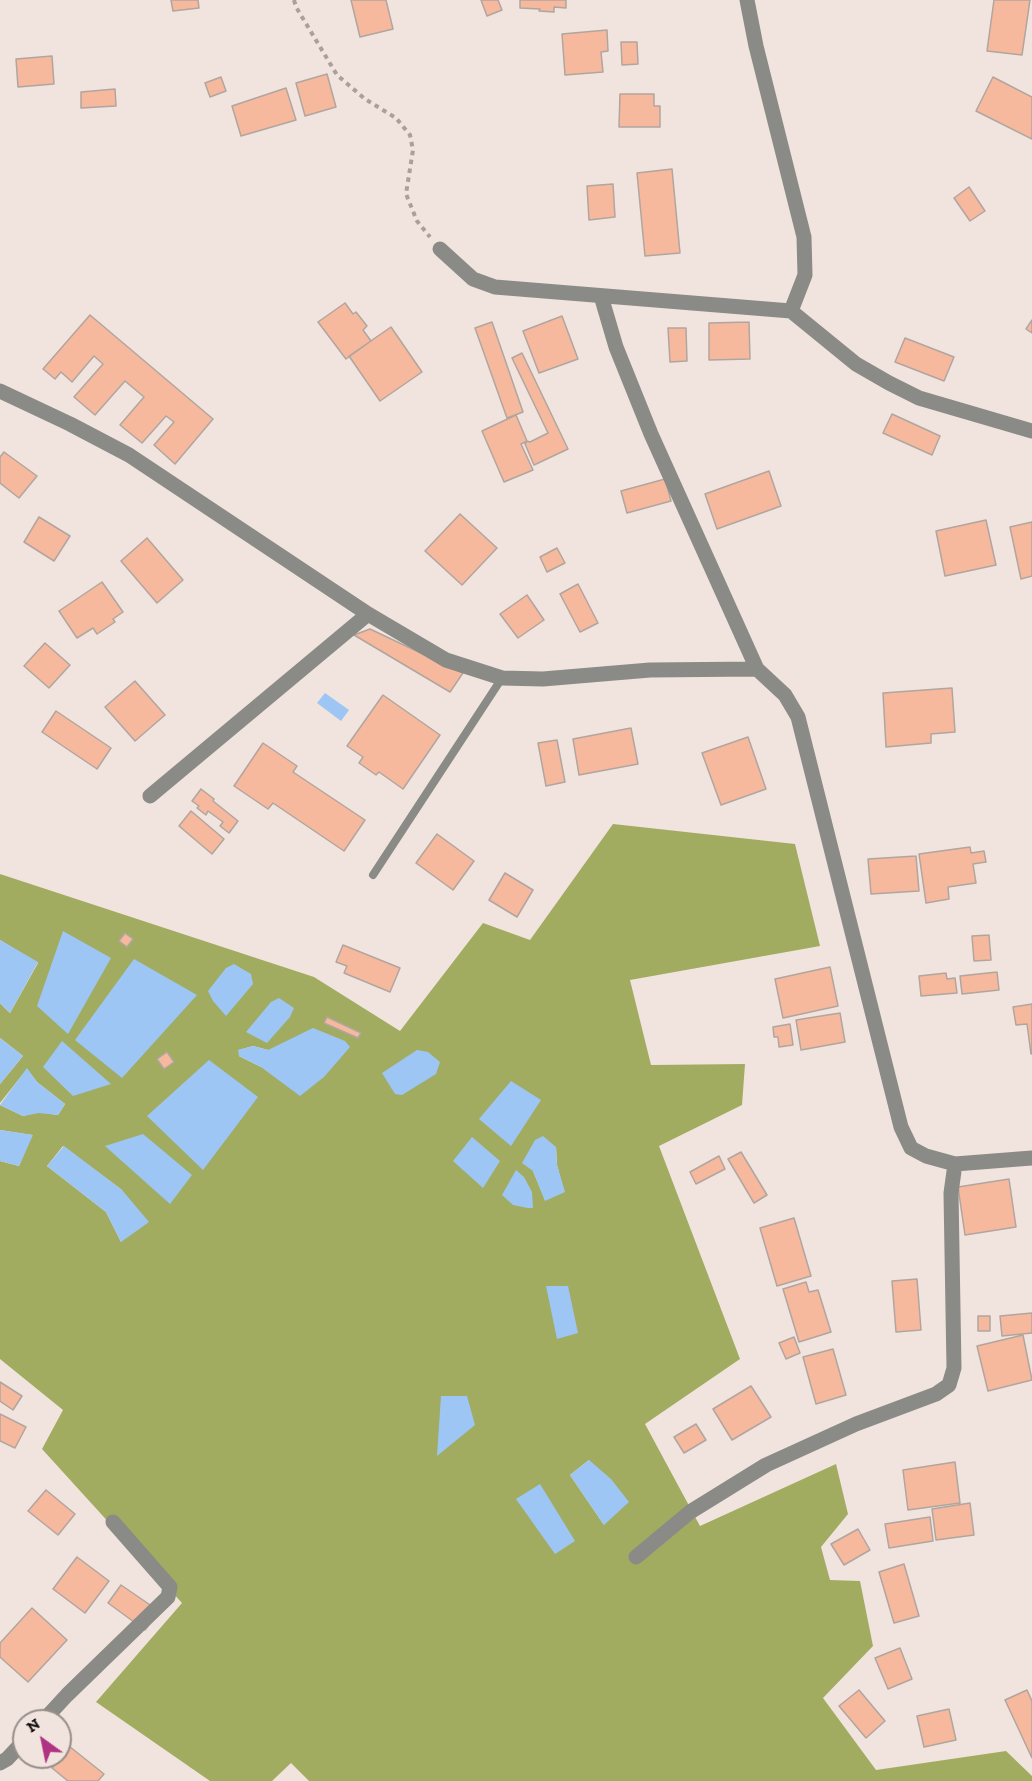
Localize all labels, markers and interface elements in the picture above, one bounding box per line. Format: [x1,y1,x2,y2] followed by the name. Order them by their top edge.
[12,1709,72,1769] north arrow
[23,1714,43,1736] text: N

